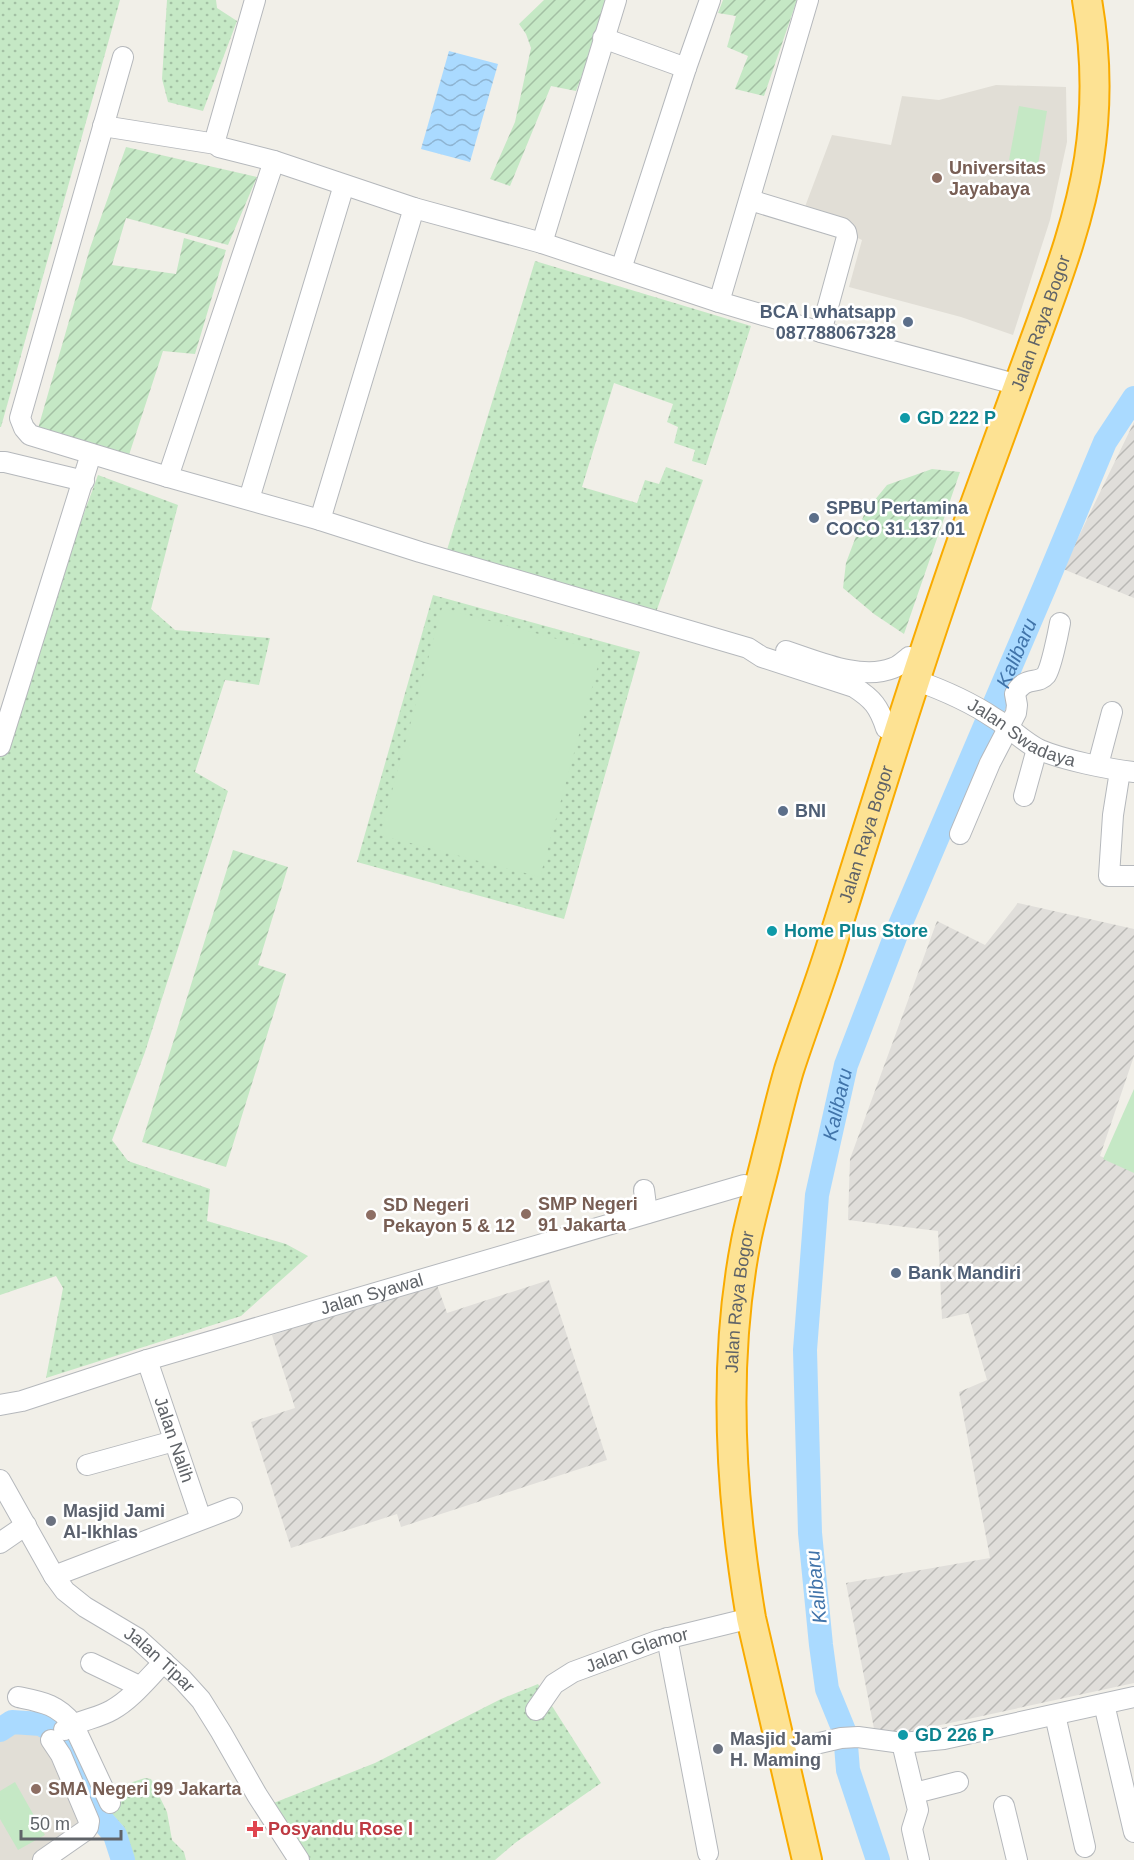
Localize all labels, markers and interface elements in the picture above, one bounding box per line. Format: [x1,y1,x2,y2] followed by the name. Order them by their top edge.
[949,158,1046,199] place label: Universitas Jayabaya
[930,171,944,185] marker: Universitas Jayabaya
[1007,253,1074,394] street label: Jalan Raya Bogor
[760,302,896,343] place label: BCA I whatsapp 087788067328
[901,315,915,329] marker: BCA I whatsapp 087788067328
[917,408,996,428] place label: GD 222 P
[898,411,912,425] marker: GD 222 P
[826,498,969,539] place label: SPBU Pertamina COCO 31.137.01
[807,511,821,525] marker: SPBU Pertamina COCO 31.137.01
[992,615,1041,691] water label: Kalibaru
[964,694,1079,771] street label: Jalan Swadaya
[835,763,897,905] street label: Jalan Raya Bogor
[795,801,826,821] place label: BNI
[776,804,790,818] marker: BNI
[784,921,928,941] place label: Home Plus Store
[765,924,779,938] marker: Home Plus Store
[819,1066,856,1142] water label: Kalibaru
[538,1194,638,1235] place label: SMP Negeri 91 Jakarta
[383,1195,515,1236] place label: SD Negeri Pekayon 5 & 12
[519,1207,533,1221] marker: SMP Negeri 91 Jakarta
[364,1208,378,1222] marker: SD Negeri Pekayon 5 & 12
[722,1229,758,1373] street label: Jalan Raya Bogor
[908,1263,1021,1283] place label: Bank Mandiri
[889,1266,903,1280] marker: Bank Mandiri
[318,1270,425,1319] street label: Jalan Syawal
[150,1394,198,1485] street label: Jalan Nalih
[63,1501,165,1542] place label: Masjid Jami Al-Ikhlas
[44,1514,58,1528] marker: Masjid Jami Al-Ikhlas
[801,1549,831,1625] water label: Kalibaru
[121,1623,199,1696] street label: Jalan Tipar
[583,1624,690,1676] street label: Jalan Glamor
[915,1725,994,1745] place label: GD 226 P
[896,1728,910,1742] marker: GD 226 P
[730,1729,832,1770] place label: Masjid Jami H. Maming
[711,1742,725,1756] marker: Masjid Jami H. Maming
[48,1779,242,1799] place label: SMA Negeri 99 Jakarta
[29,1782,43,1796] marker: SMA Negeri 99 Jakarta
[21,1803,122,1841] scale bar
[30,1814,70,1834] text: 50 m
[268,1819,413,1839] place label: Posyandu Rose I
[246,1820,264,1838] marker: Posyandu Rose I

